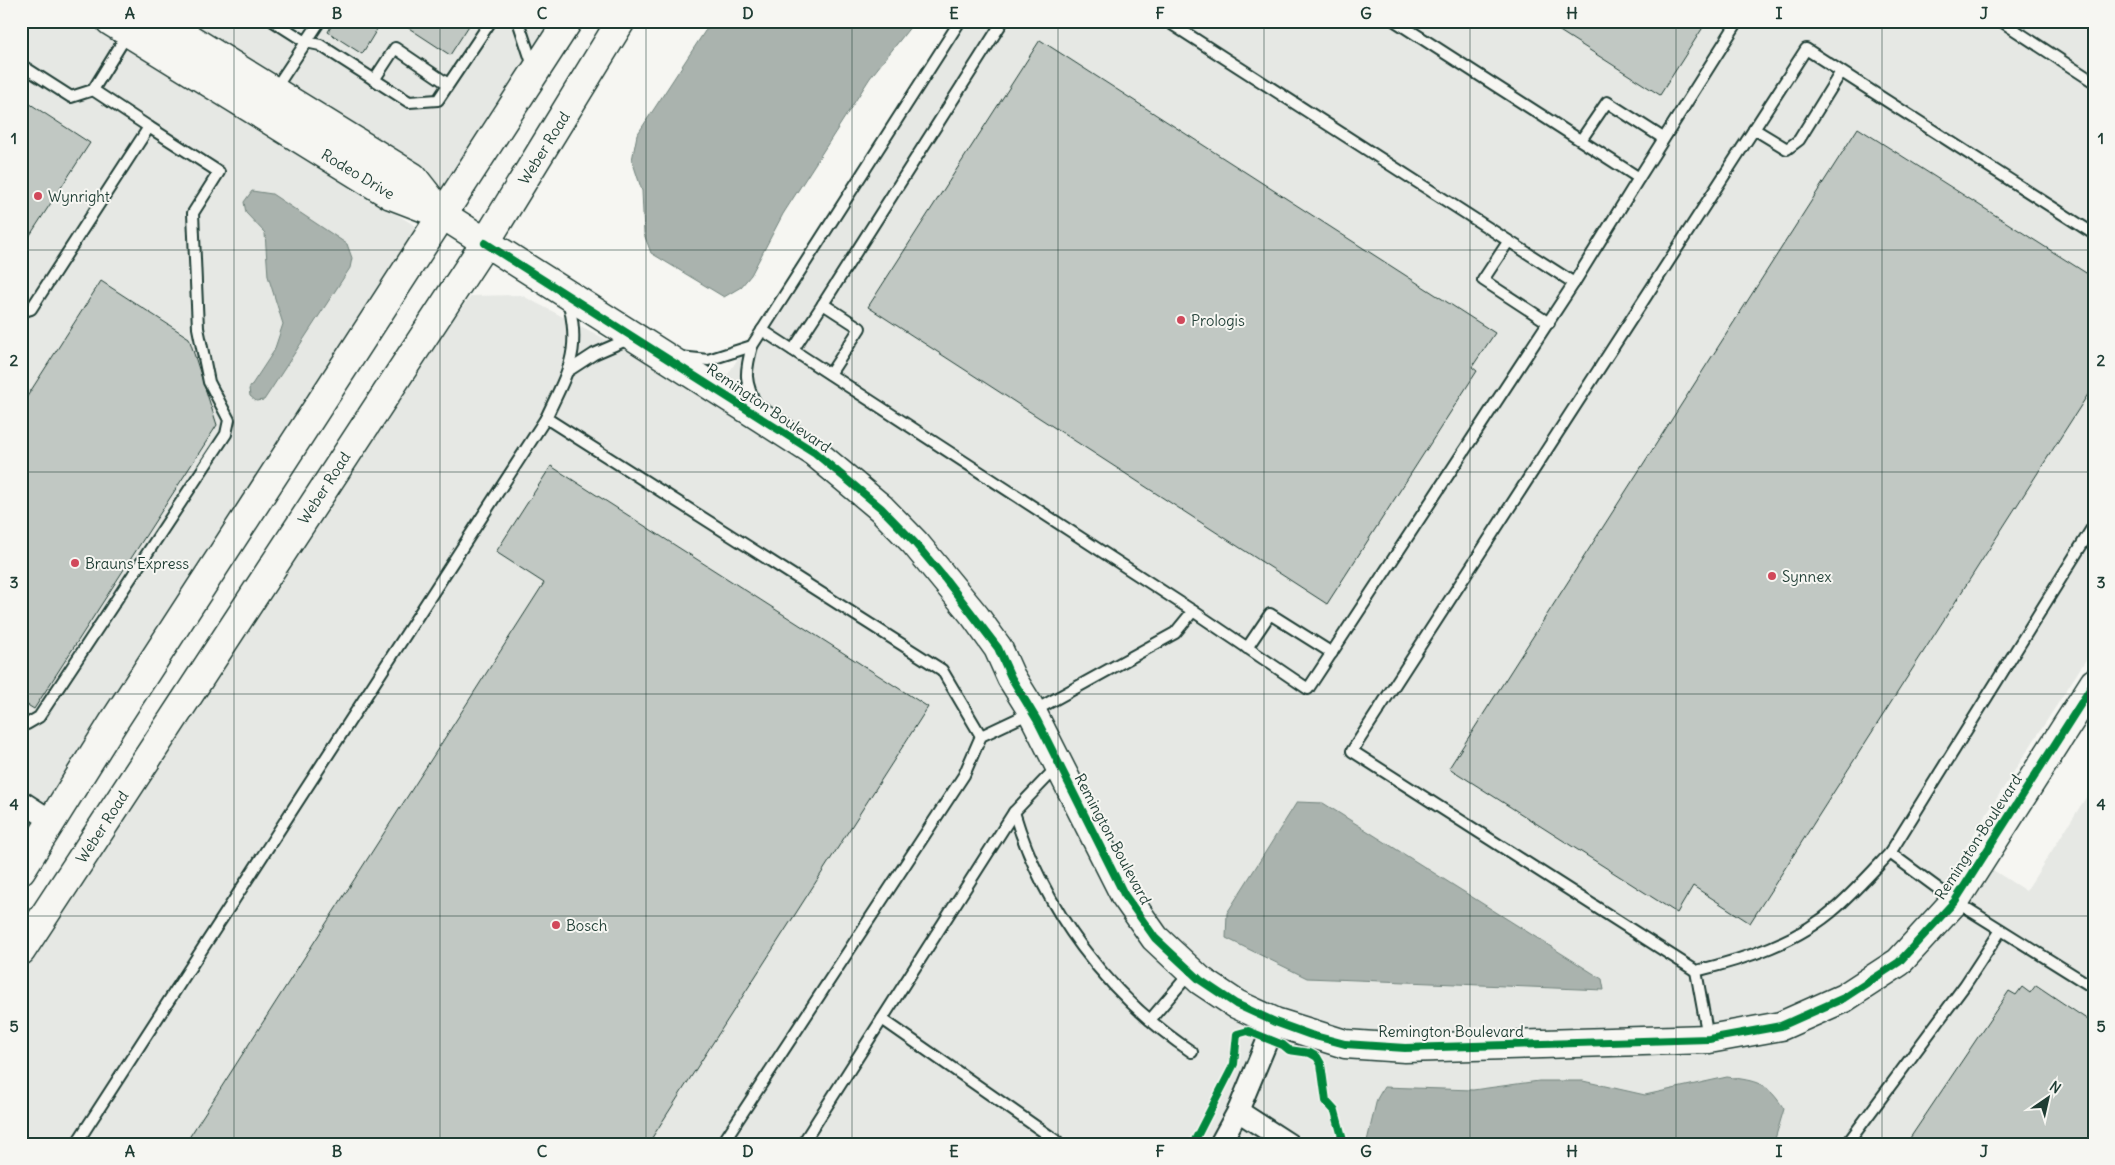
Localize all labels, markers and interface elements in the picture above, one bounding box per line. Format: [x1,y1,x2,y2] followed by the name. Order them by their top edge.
[125,3,135,23] text: A
[332,3,343,23] text: B
[537,3,548,23] text: C
[742,3,754,23] text: D
[949,3,959,23] text: E
[1155,3,1165,23] text: F
[1360,3,1372,23] text: G
[1566,3,1578,23] text: H
[1776,3,1783,23] text: I
[1980,3,1989,23] text: J
[514,108,574,188] street label: Weber Road
[11,128,17,148] text: 1
[2098,128,2104,148] text: 1
[318,145,398,203] street label: Rodeo Drive
[48,187,110,206] place label: Wynright
[32,190,44,202] marker: Wynright
[1191,311,1245,330] place label: Prologis
[1175,314,1187,326] marker: Prologis
[10,350,19,370] text: 2
[2097,350,2106,370] text: 2
[703,359,835,457] street label: Remington Boulevard
[294,448,355,528] street label: Weber Road
[85,554,189,573] place label: Brauns Express
[69,557,81,569] marker: Brauns Express
[1782,567,1832,586] place label: Synnex
[1766,570,1778,582] marker: Synnex
[9,572,19,592] text: 3
[2096,572,2106,592] text: 3
[1070,770,1156,908] street label: Remington Boulevard
[1930,771,2026,903] street label: Remington Boulevard
[72,787,133,867] street label: Weber Road
[9,794,19,814] text: 4
[2096,794,2106,814] text: 4
[566,916,608,935] place label: Bosch
[550,919,562,931] marker: Bosch
[9,1016,19,1036] text: 5
[2096,1016,2106,1036] text: 5
[1378,1022,1524,1041] street label: Remington Boulevard
[2022,1072,2072,1122] north arrow
[2046,1077,2064,1097] text: N
[125,1141,135,1161] text: A
[332,1141,343,1161] text: B
[537,1141,548,1161] text: C
[742,1141,754,1161] text: D
[949,1141,959,1161] text: E
[1155,1141,1165,1161] text: F
[1360,1141,1372,1161] text: G
[1566,1141,1578,1161] text: H
[1776,1141,1783,1161] text: I
[1980,1141,1989,1161] text: J

